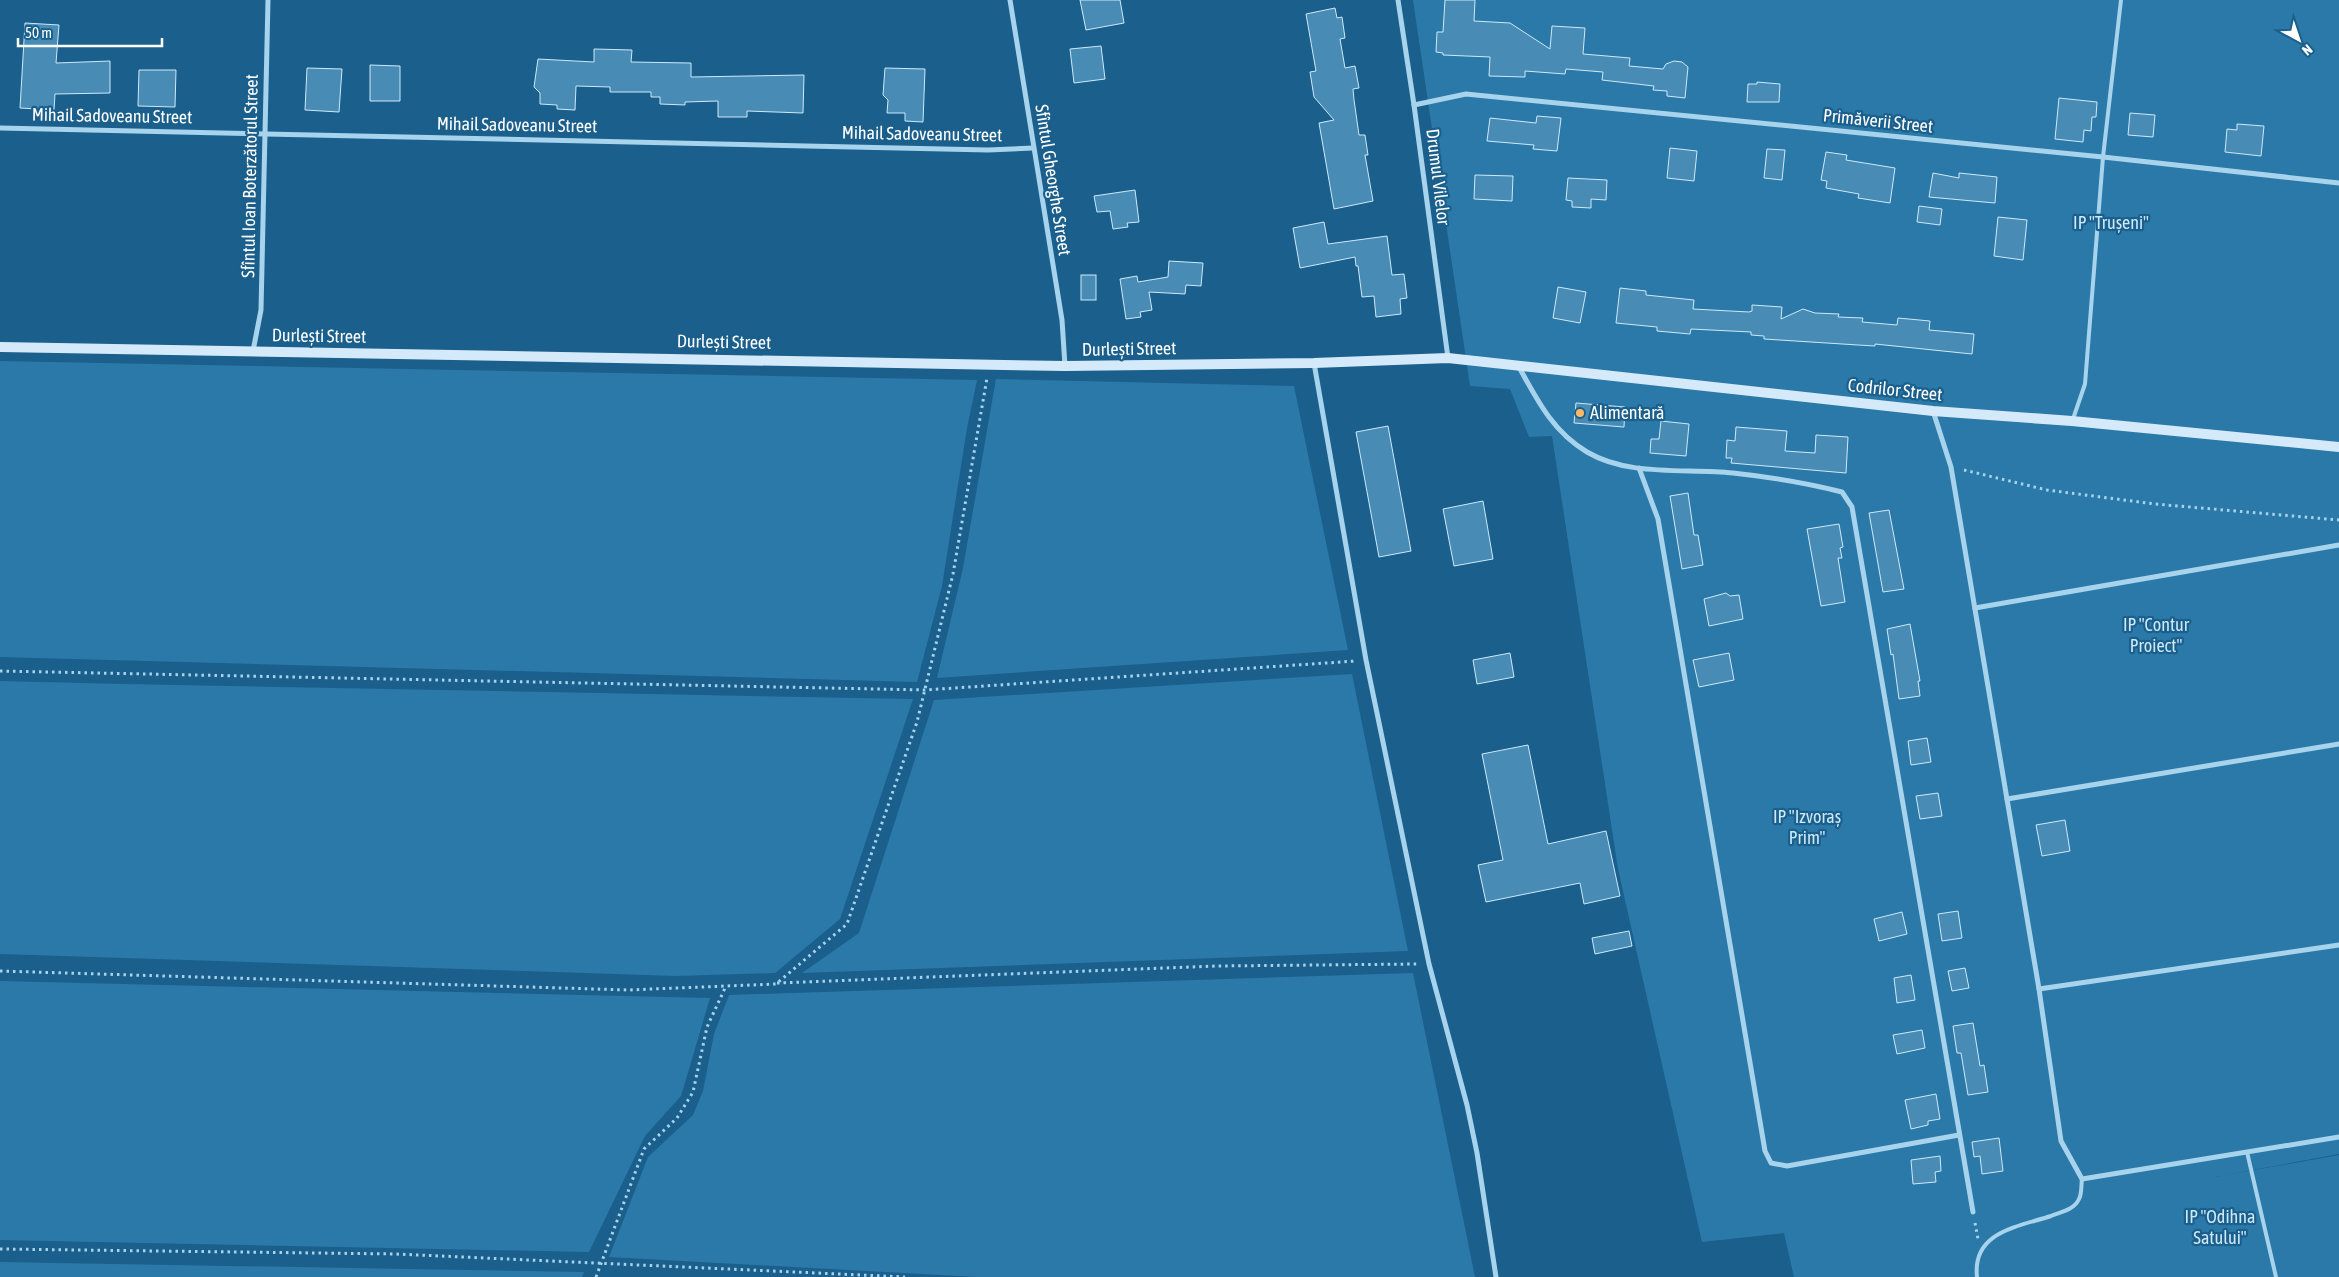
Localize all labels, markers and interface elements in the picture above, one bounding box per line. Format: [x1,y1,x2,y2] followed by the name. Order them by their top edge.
[18,15,161,47] scale bar
[2274,15,2324,65] north arrow
[25,24,52,41] text: 50 m
[2299,41,2316,59] text: N
[237,74,262,278] street label: Sfîntul Ioan Boterzătorul Street
[1031,103,1076,257] street label: Sfîntul Gheorghe Street
[32,104,192,127] street label: Mihail Sadoveanu Street
[1822,104,1934,137] street label: Primăverii Street
[437,113,597,136] street label: Mihail Sadoveanu Street
[842,122,1002,145] street label: Mihail Sadoveanu Street
[1422,127,1455,227] street label: Drumul Vilelor
[2073,212,2149,233] park label: IP "Trușeni"
[272,324,366,347] street label: Durlești Street
[677,330,771,353] street label: Durlești Street
[1082,337,1176,360] street label: Durlești Street
[1847,374,1943,405] street label: Codrilor Street
[1590,402,1664,423] place label: Alimentară
[1574,407,1586,419] marker: Alimentară
[2123,614,2190,656] park label: IP "Contur Proiect"
[1773,806,1841,848] park label: IP "Izvoraș Prim"
[2185,1206,2255,1248] park label: IP "Odihna Satului"

